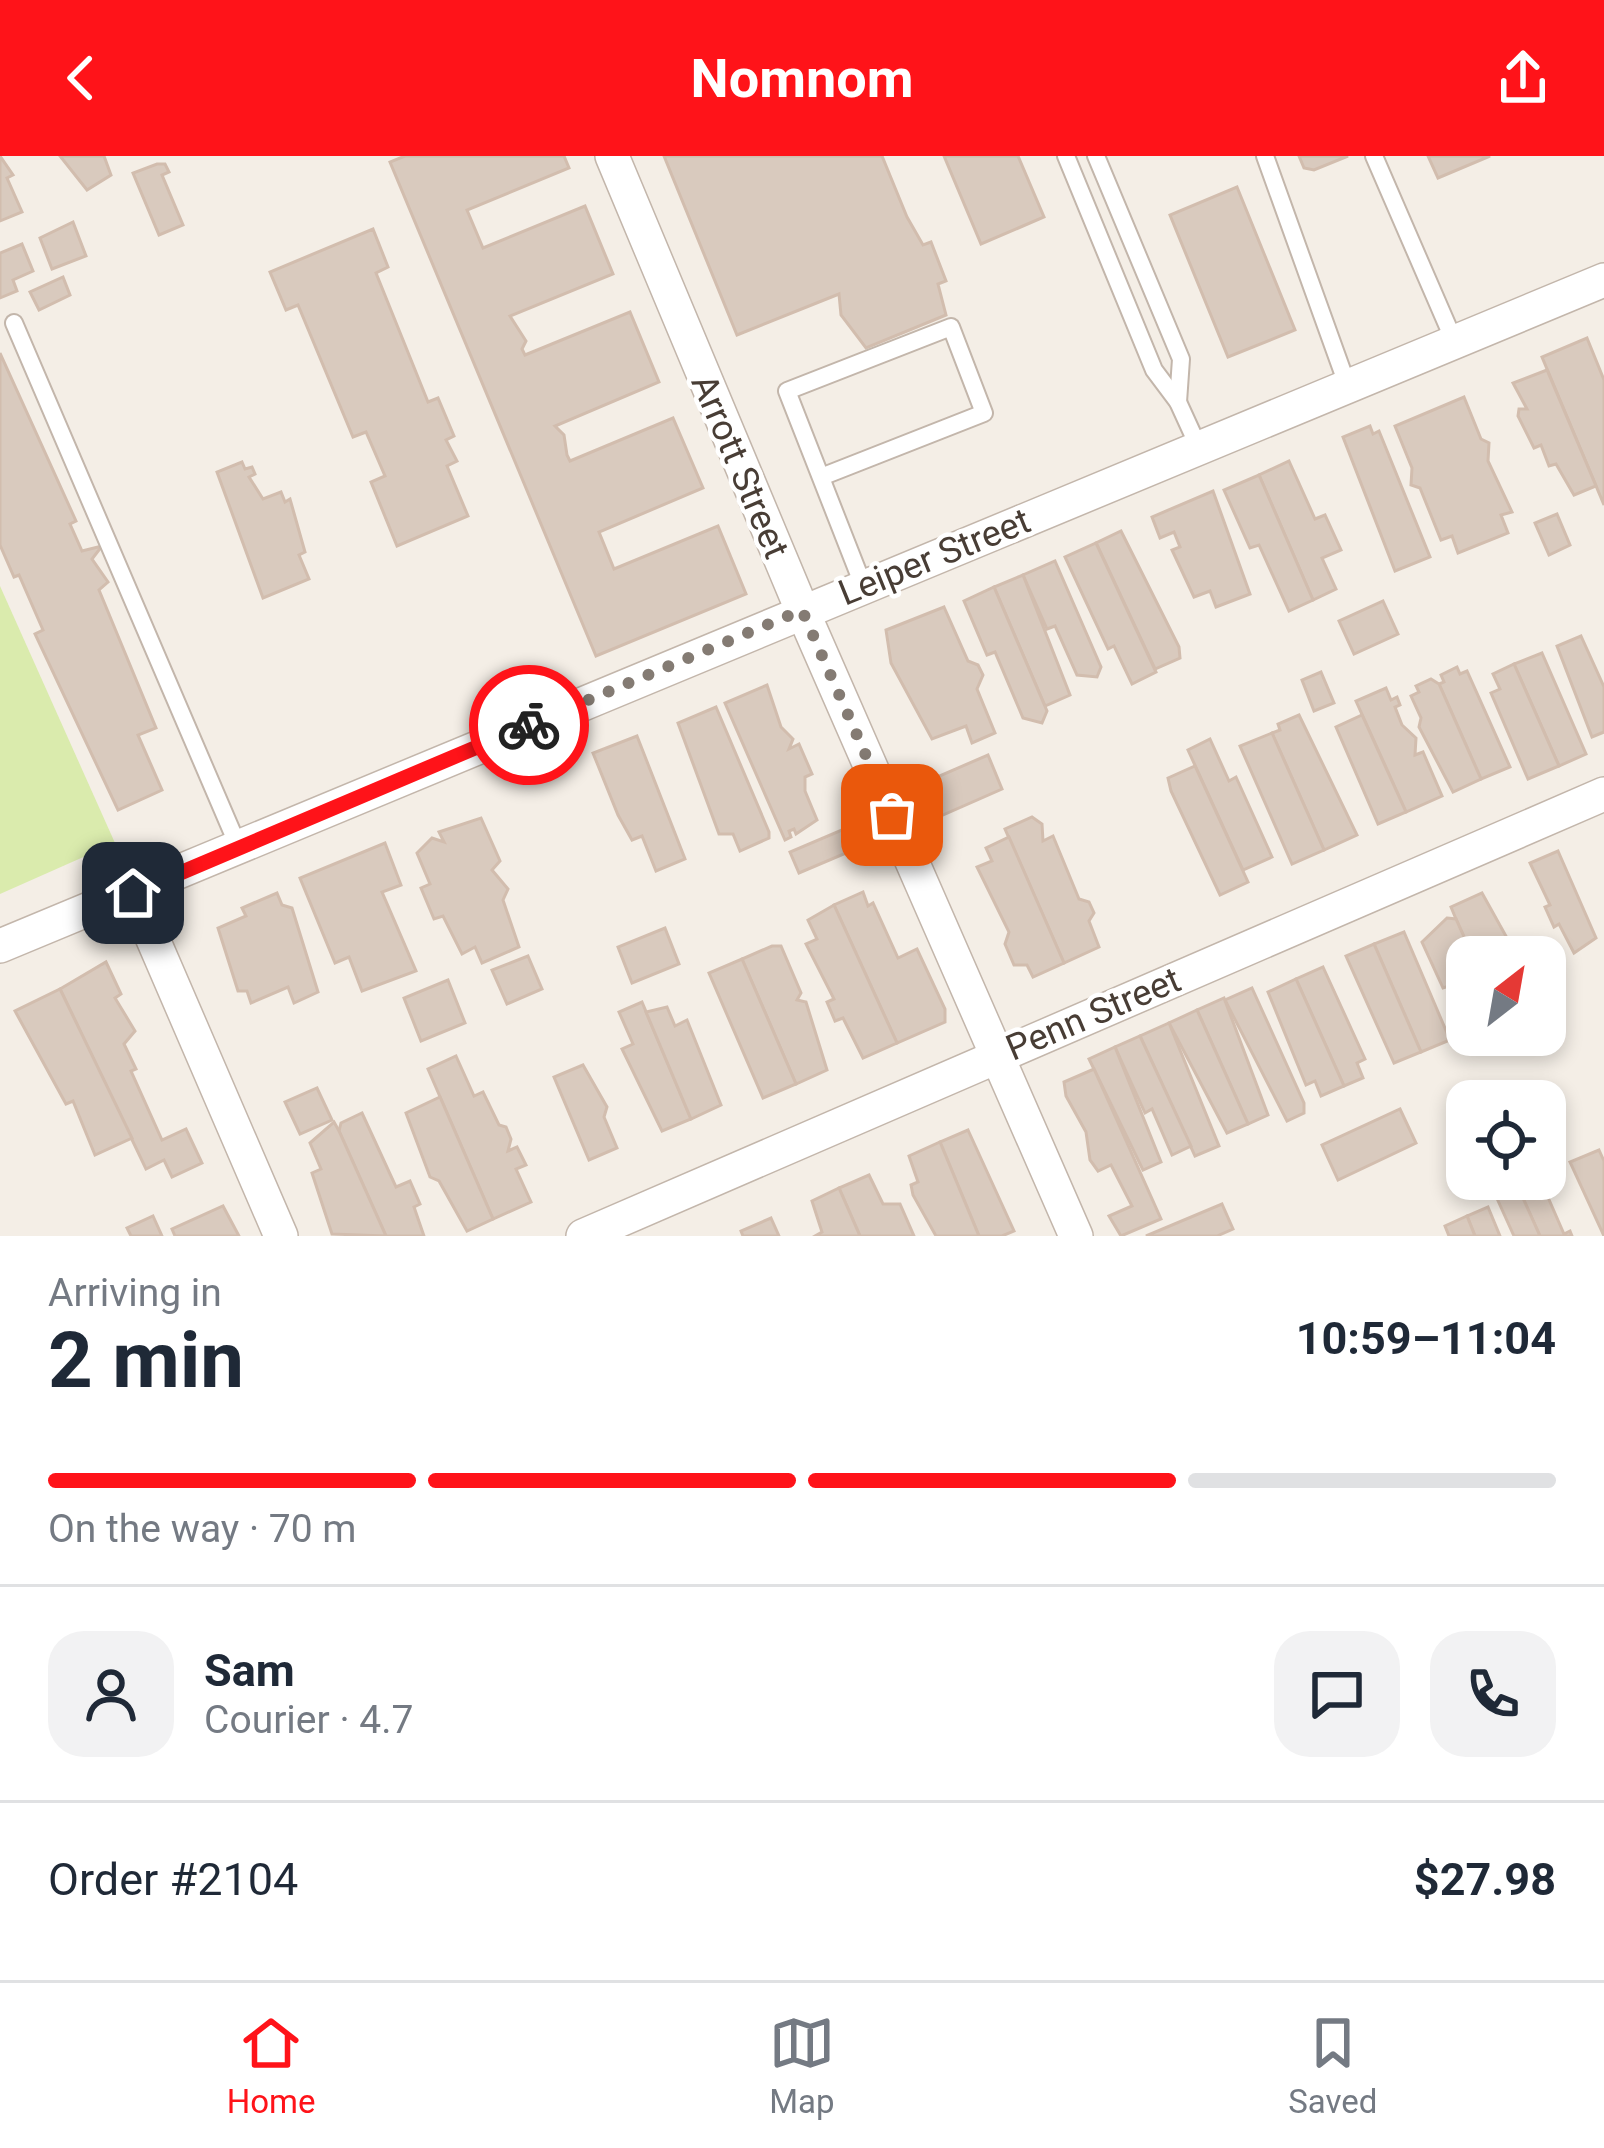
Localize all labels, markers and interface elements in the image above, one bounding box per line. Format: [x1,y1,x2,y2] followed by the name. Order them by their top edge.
[48,45,114,111] icon: back
[1490,45,1556,111] icon: share
[691,47,913,110] text: Nomnom
[683,368,798,565] street label: Arrott Street
[833,500,1036,614] street label: Leiper Street
[469,665,589,785] courier
[496,692,562,758] icon: bike
[841,764,943,866] pin
[859,782,925,848] icon: bag
[82,842,184,944] pin
[100,860,166,926] icon: home
[1446,936,1566,1056] north arrow
[1446,936,1566,1200] map controls
[1000,958,1187,1069] street label: Penn Street
[1446,1080,1566,1200] button: locate
[48,1270,222,1316] text: Arriving in
[1296,1312,1556,1365] text: 10:59–11:04
[48,1315,244,1406] text: 2 min
[48,1506,357,1552] text: On the way · 70 m
[48,1631,174,1757] button: person
[1274,1631,1400,1757] button: chat
[1430,1631,1556,1757] button: phone
[204,1644,295,1697] text: Sam
[204,1697,413,1743] text: Courier · 4.7
[48,1853,298,1906] text: Order #2104
[1414,1853,1556,1906] text: $27.98
[227,2010,315,2121] tab: Home
[769,2010,835,2121] tab: Map
[1288,2010,1377,2121] tab: Saved

